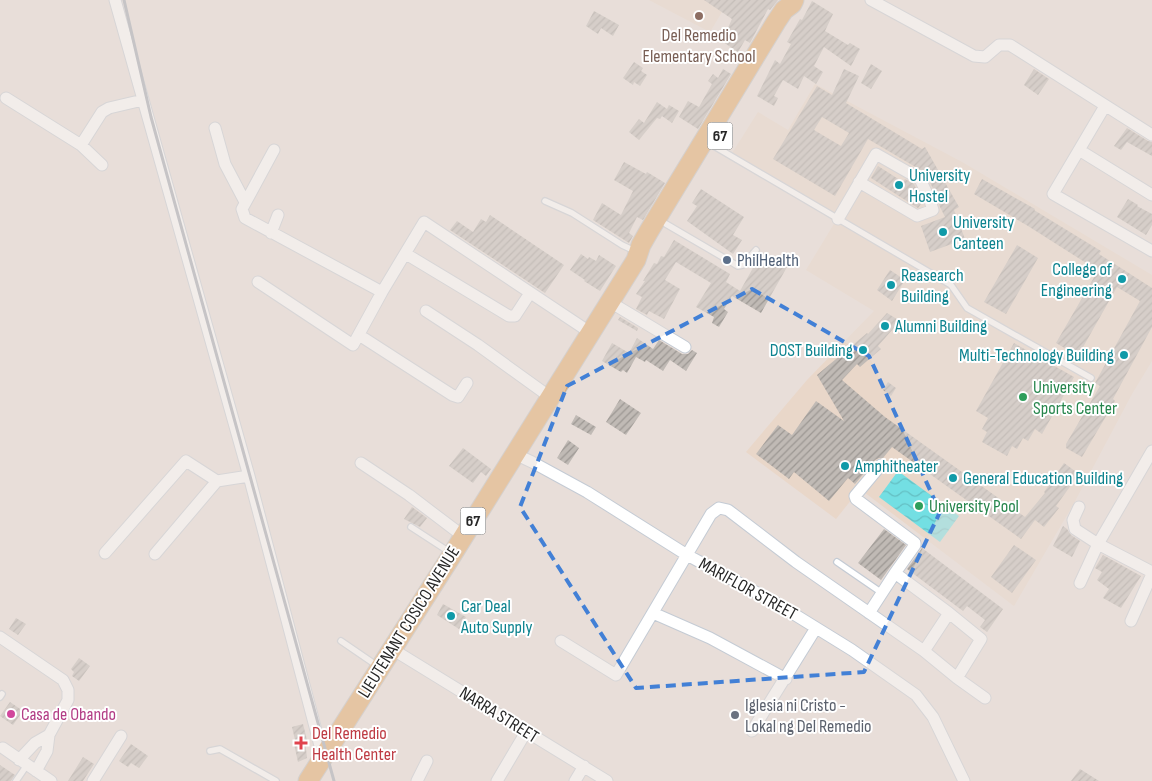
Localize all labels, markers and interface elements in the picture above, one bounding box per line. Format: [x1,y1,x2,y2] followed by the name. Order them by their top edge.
[693,10,705,22] marker: Del Remedio Elementary School
[643,25,755,67] place label: Del Remedio Elementary School
[708,122,732,150] road number: 67
[909,165,970,207] place label: University Hostel
[893,179,905,191] marker: University Hostel
[953,212,1014,254] place label: University Canteen
[937,226,949,238] marker: University Canteen
[737,250,799,271] place label: PhilHealth
[721,254,733,266] marker: PhilHealth
[1041,259,1113,301] place label: College of Engineering
[901,265,964,307] place label: Reasearch Building
[1116,273,1128,285] marker: College of Engineering
[885,279,897,291] marker: Reasearch Building
[894,316,987,337] place label: Alumni Building
[879,320,891,332] marker: Alumni Building
[770,340,853,361] place label: DOST Building
[857,344,869,356] marker: DOST Building
[959,345,1114,366] place label: Multi-Technology Building
[1118,349,1130,361] marker: Multi-Technology Building
[1033,377,1117,419] place label: University Sports Center
[1017,391,1029,403] marker: University Sports Center
[854,456,938,477] place label: Amphitheater
[839,460,851,472] marker: Amphitheater
[963,468,1123,489] place label: General Education Building
[947,472,959,484] marker: General Education Building
[929,496,1019,517] place label: University Pool
[913,500,925,512] marker: University Pool
[460,508,486,534] road number: 67
[354,542,464,702] street label: LIEUTENANT COSICO AVENUE
[695,553,801,625] street label: MARIFLOR STREET
[460,596,532,638] place label: Car Deal Auto Supply
[445,610,457,622] marker: Car Deal Auto Supply
[456,682,542,748] street label: NARRA STREET
[745,695,871,737] place label: Iglesia ni Cristo - Lokal ng Del Remedio
[21,704,116,725] place label: Casa de Obando
[5,708,17,720] marker: Casa de Obando
[729,709,741,721] marker: Iglesia ni Cristo - Lokal ng Del Remedio
[312,723,396,765] place label: Del Remedio Health Center
[294,736,308,750] marker: Del Remedio Health Center

